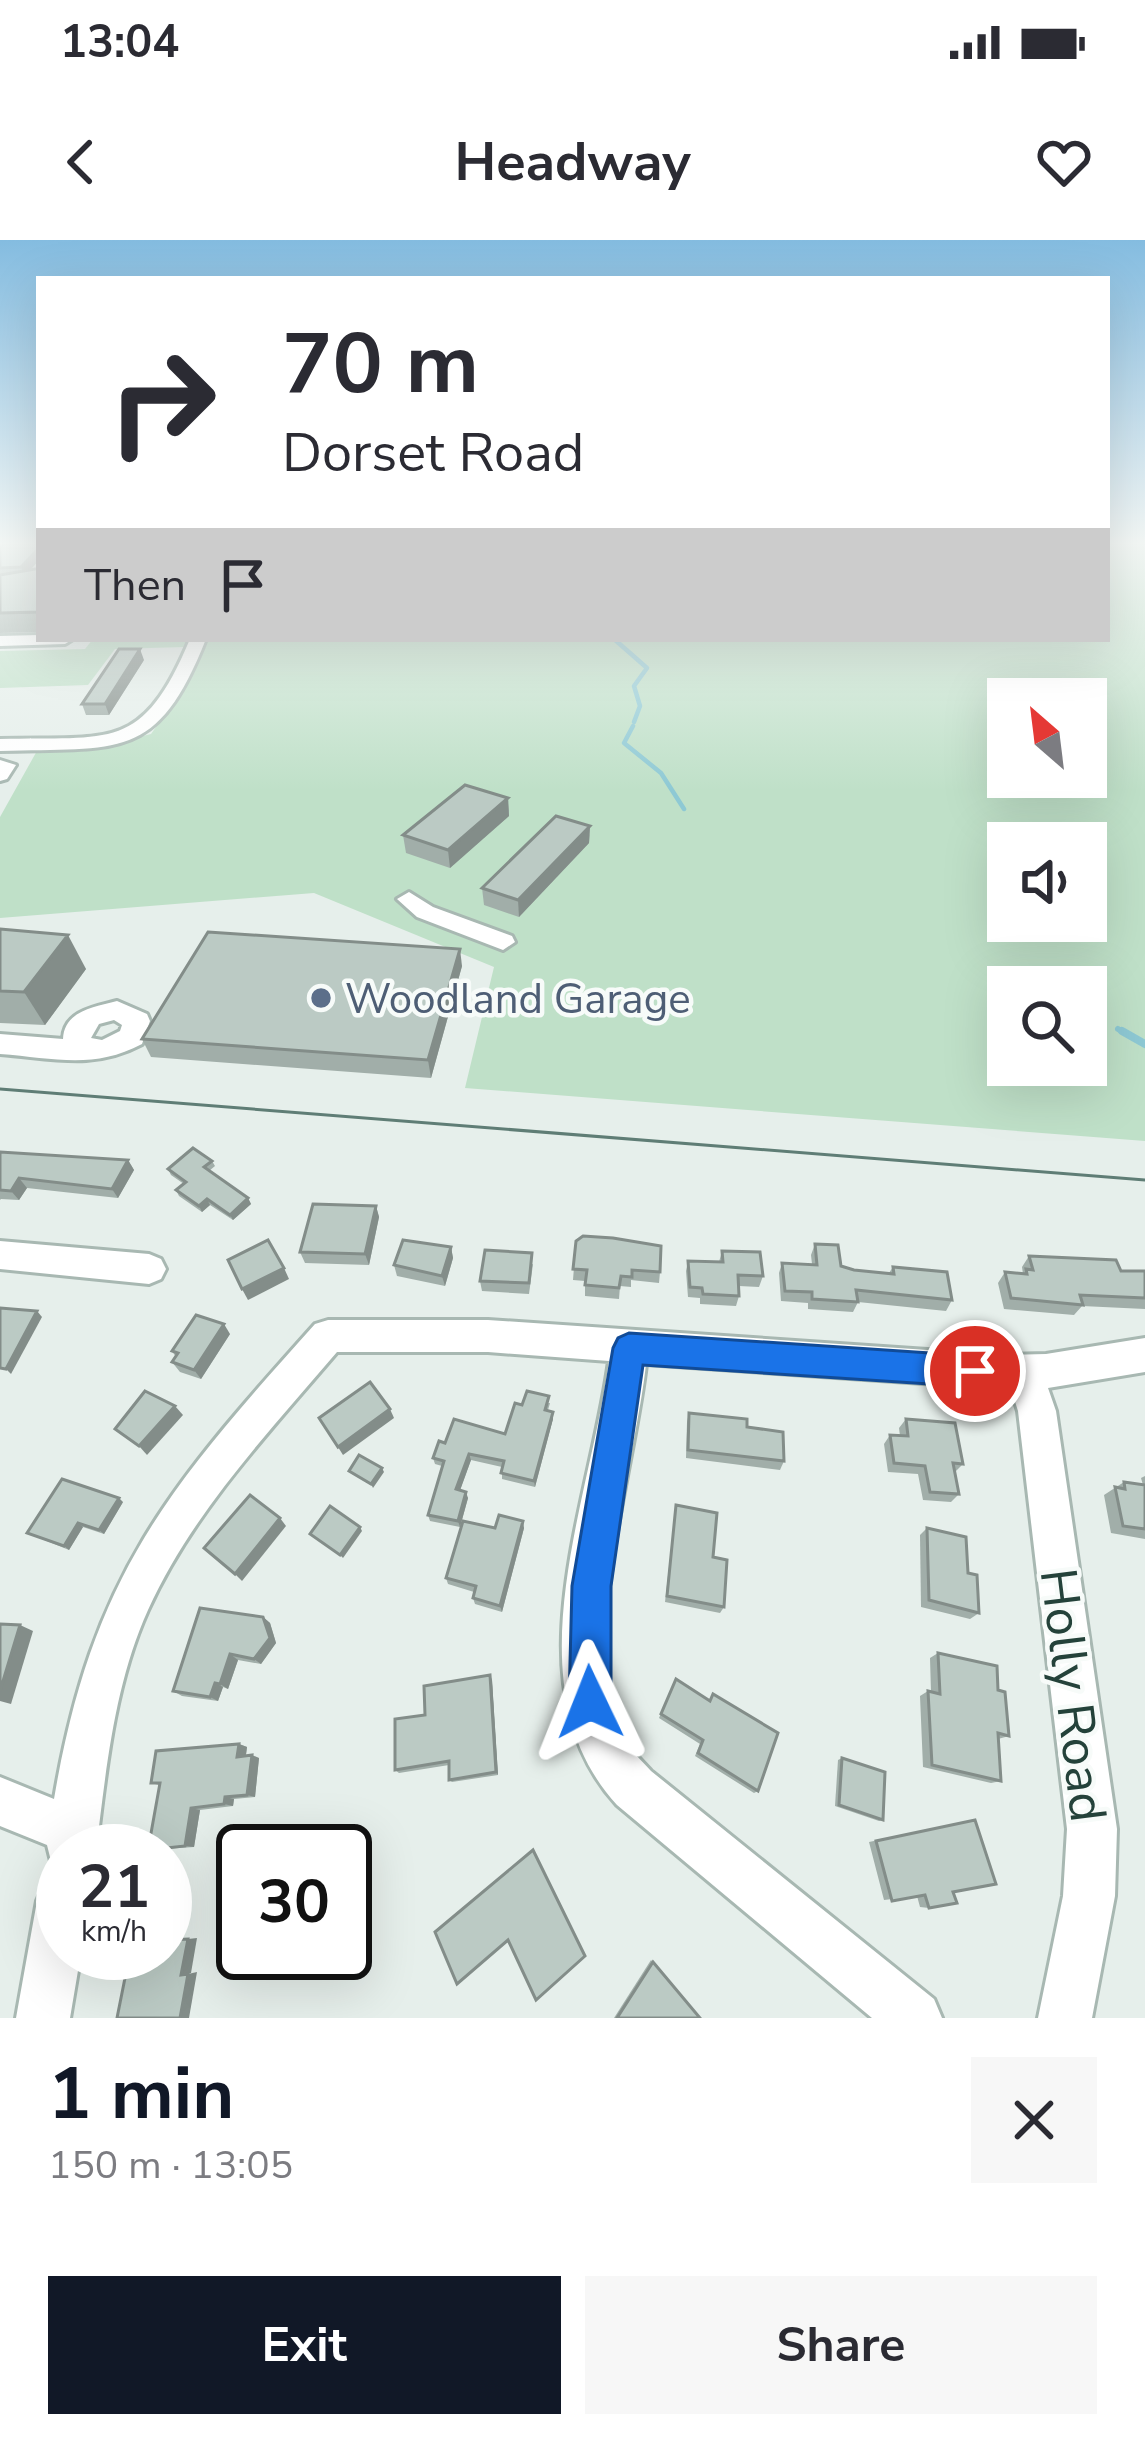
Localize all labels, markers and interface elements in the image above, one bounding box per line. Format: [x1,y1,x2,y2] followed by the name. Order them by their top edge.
[60,12,179,73] text: 13:04
[454,125,691,199] text: Headway
[48,129,114,195] icon: back
[1031,129,1097,195] icon: heart
[282,307,479,422] text: 70 m
[84,324,240,480] icon: right
[282,416,584,490] text: Dorset Road
[210,552,276,618] icon: arrive
[84,555,186,616] text: Then
[987,678,1107,798] north arrow
[987,678,1107,1086] map controls
[987,822,1107,942] button: sound
[987,966,1107,1086] button: search
[345,971,691,1028] place label: Woodland Garage
[308,985,334,1011] marker: Woodland Garage
[924,1320,1026,1422] pin
[942,1338,1008,1404] icon: arrive
[1023,1564,1123,1826] street label: Holly Road
[527,1639,653,1765] position arrow
[216,1824,372,1980] speed limit sign: 30
[78,1846,150,1928] text: 21
[81,1911,147,1952] text: km/h
[48,2045,234,2143] text: 1 min
[971,2057,1097,2183] button: close
[48,2139,293,2192] text: 150 m · 13:05
[48,2276,561,2414] button: Exit
[585,2276,1097,2414] button: Share

